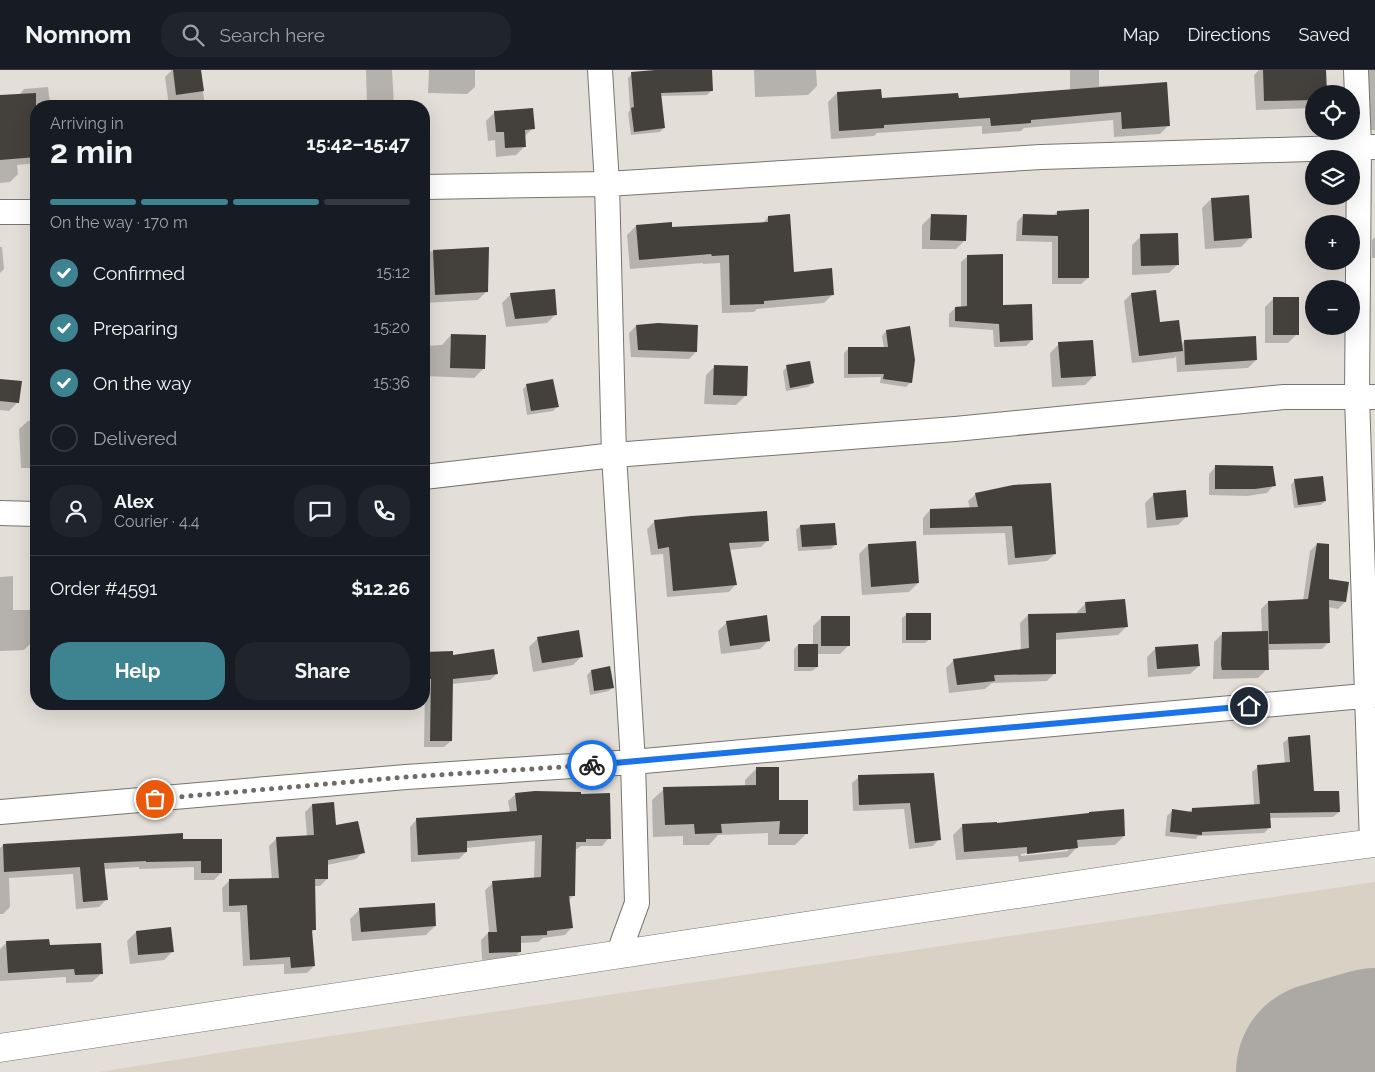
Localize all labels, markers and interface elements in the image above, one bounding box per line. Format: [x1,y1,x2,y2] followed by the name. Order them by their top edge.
[161,12,511,57] search box
[25,20,131,49] text: Nomnom
[179,21,207,49] icon: search
[219,24,325,46] text: Search here
[1123,24,1159,45] text: Map
[1187,24,1271,45] text: Directions
[1299,24,1350,45] text: Saved
[1305,85,1360,335] map controls
[1305,85,1360,140] button: locate
[50,114,124,133] text: Arriving in
[306,132,410,154] text: 15:42–15:47
[50,133,133,170] text: 2 min
[1305,150,1360,205] button: layers
[50,213,188,232] text: On the way · 170 m
[1305,215,1360,270] button: +
[50,259,78,287] icon: check
[93,262,185,284] text: Confirmed
[376,263,410,282] text: 15:12
[1305,280,1360,335] button: −
[50,314,78,342] icon: check
[93,317,178,339] text: Preparing
[373,318,410,337] text: 15:20
[50,369,78,397] icon: check
[93,372,192,394] text: On the way
[373,373,410,392] text: 15:36
[93,427,177,449] text: Delivered
[50,485,102,537] button: person
[294,485,346,537] button: chat
[358,485,410,537] button: phone
[114,490,154,512] text: Alex
[114,512,199,531] text: Courier · 4.4
[50,577,157,599] text: Order #4591
[351,577,410,599] text: $12.26
[50,642,225,700] button: Help
[235,642,410,700] button: Share
[1228,685,1270,727] pin
[1235,692,1263,720] icon: home
[567,740,617,790] courier
[578,751,606,779] icon: bike
[134,778,176,820] pin
[141,785,169,813] icon: bag

